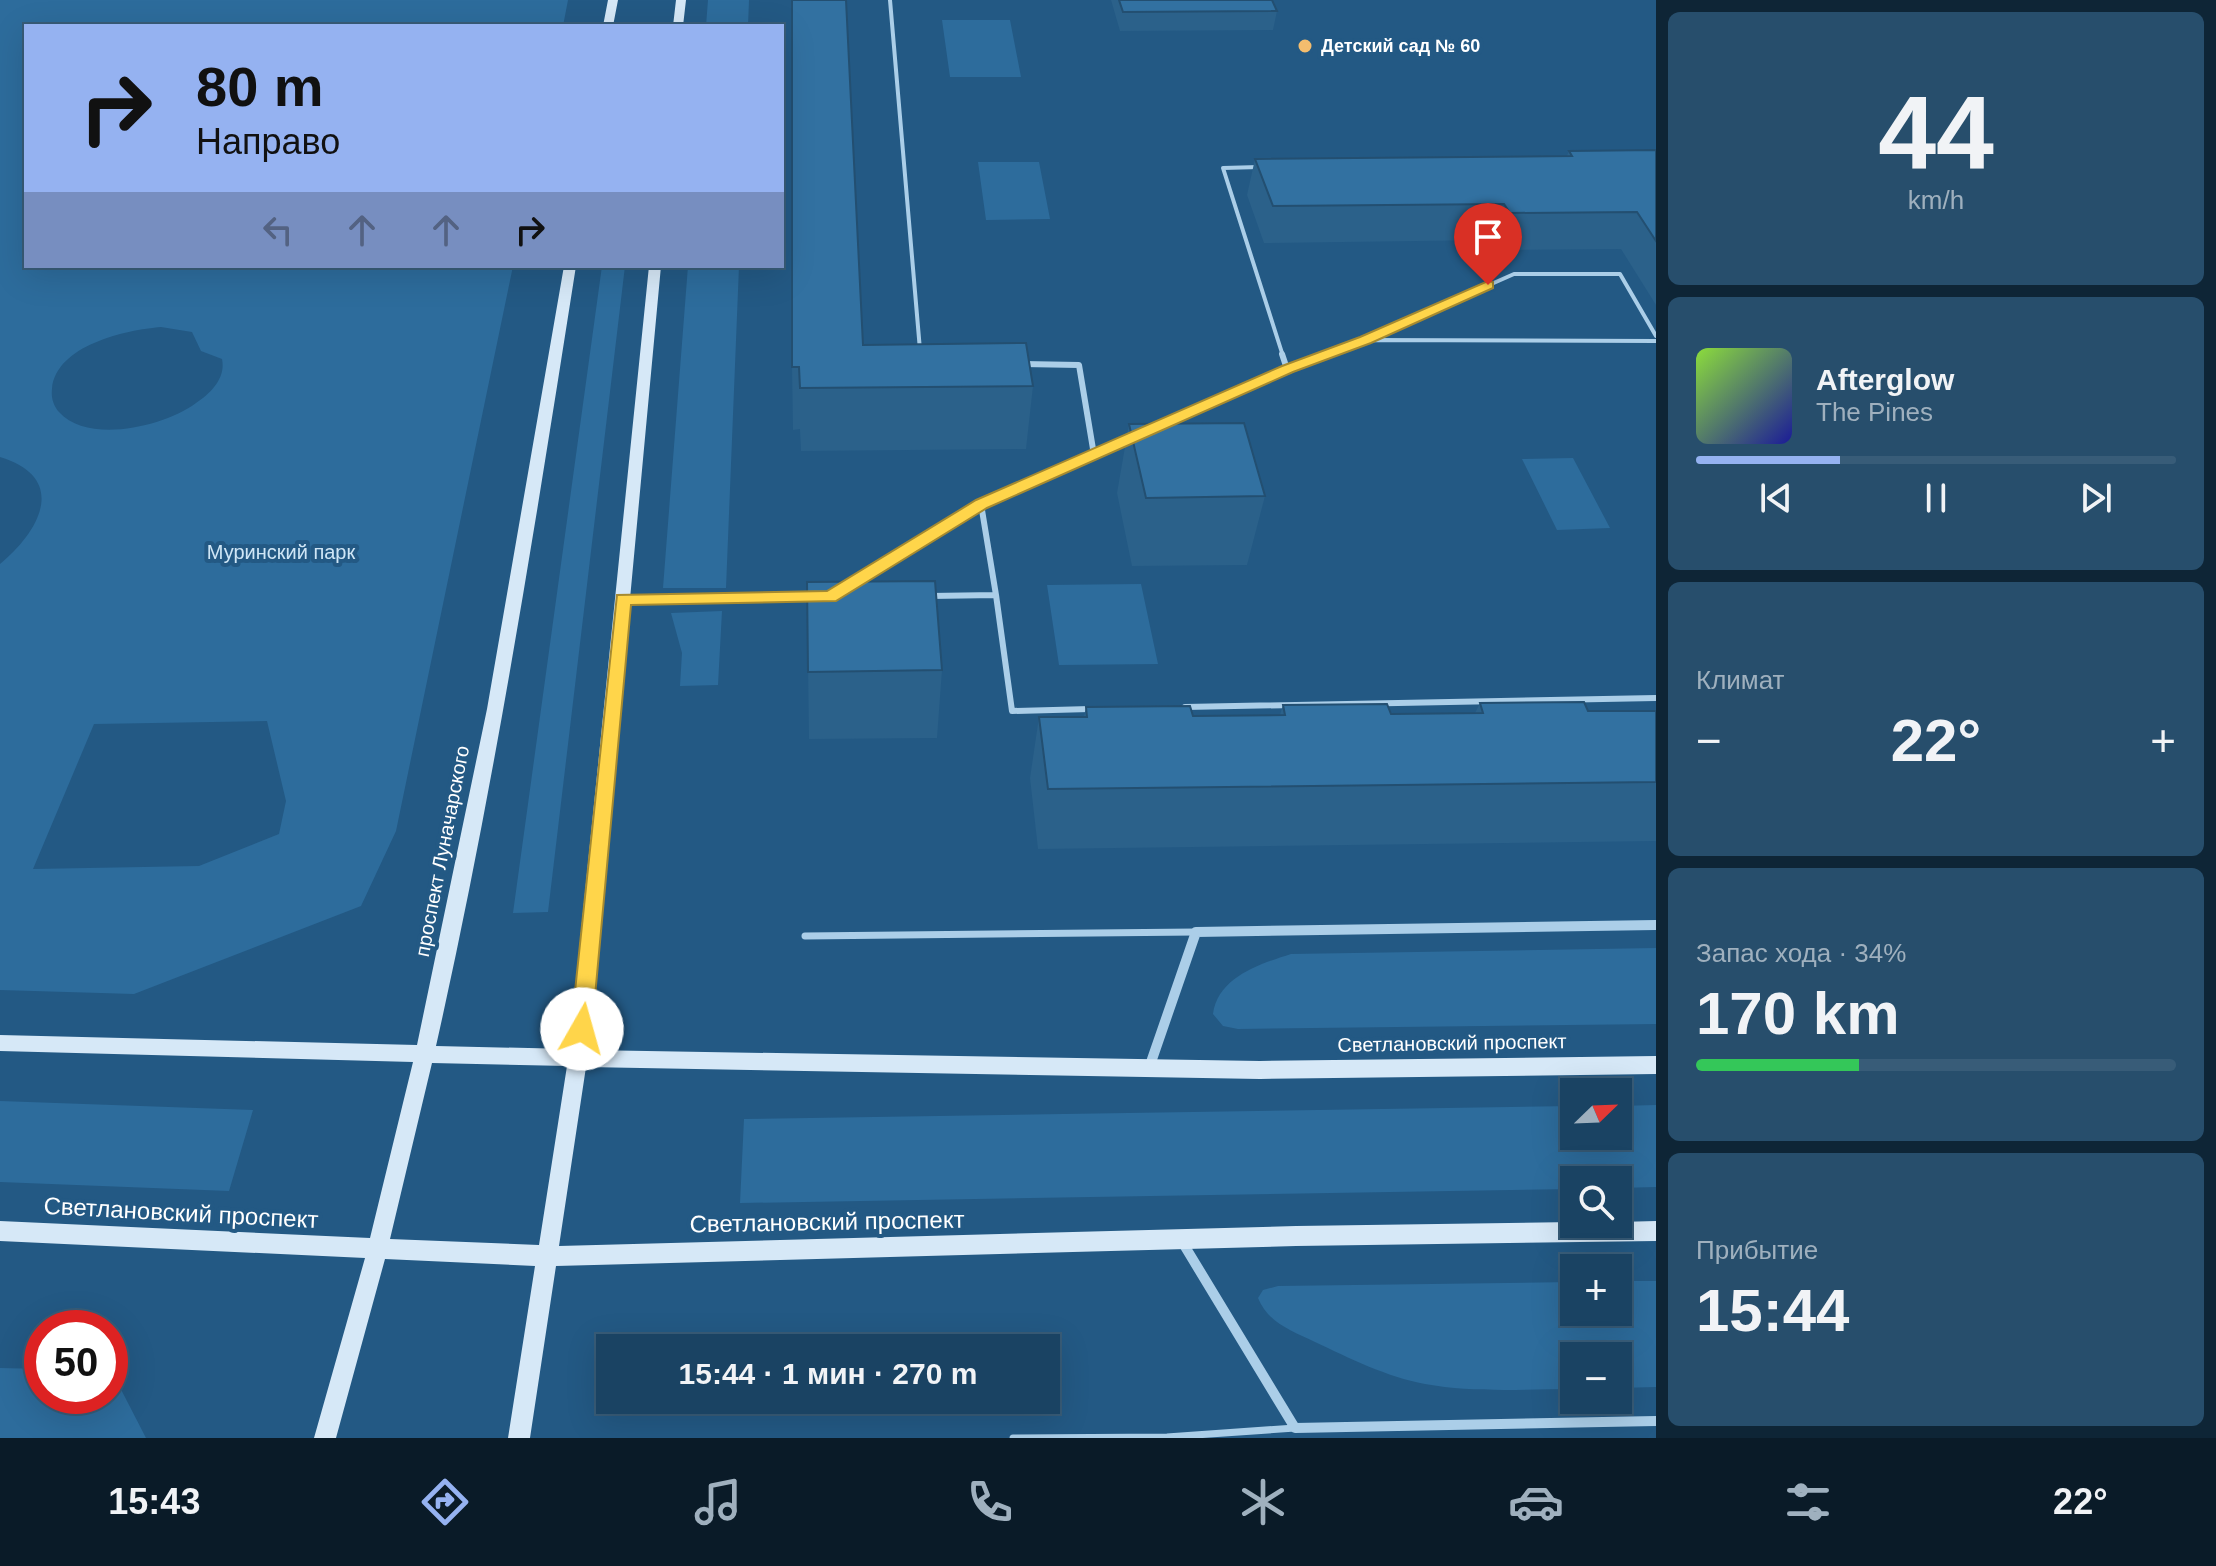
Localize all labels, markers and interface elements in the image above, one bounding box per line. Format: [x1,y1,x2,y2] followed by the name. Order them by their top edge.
[1321,36,1480,56] place label: Детский сад № 60
[1296,37,1314,55] marker: Детский сад № 60
[196,55,324,118] text: 80 m
[64,56,168,160] icon: right
[1878,75,1994,191] text: 44
[196,121,340,162] text: Направо
[1908,185,1964,215] text: km/h
[1454,203,1522,285] pin
[256,208,300,252] icon: left
[340,208,384,252] icon: ahead
[424,208,468,252] icon: ahead
[508,208,552,252] icon: right
[1466,215,1510,259] icon: arrive
[1816,363,1954,396] text: Afterglow
[1816,397,1933,427] text: The Pines
[1754,476,1798,520] icon: previous
[1914,476,1958,520] icon: pause
[2074,476,2118,520] icon: next
[207,541,355,563] park label: Муринский парк
[1696,665,1785,695] text: Климат
[1891,707,1981,774] text: 22°
[1696,716,1722,765] text: −
[2150,716,2176,765] text: +
[411,744,473,958] street label: проспект Луначарского
[1696,938,1906,968] text: Запас хода · 34%
[1696,980,1900,1047] text: 170 km
[540,987,624,1071] position arrow
[1337,1030,1567,1056] street label: Светлановский проспект
[1560,1078,1632,1150] north arrow
[1560,1078,1632,1414] map controls
[1560,1166,1632,1238] button: search
[43,1192,319,1233] street label: Светлановский проспект
[689,1206,965,1237] street label: Светлановский проспект
[1696,1235,1818,1265] text: Прибытие
[1560,1254,1632,1326] button: +
[1696,1277,1849,1344] text: 15:44
[24,1310,128,1414] speed limit sign: 50
[1560,1342,1632,1414] button: −
[679,1357,977,1390] text: 15:44 · 1 мин · 270 m
[417,1474,473,1530] icon: directions
[690,1474,746,1530] icon: music
[962,1474,1018,1530] icon: phone
[1235,1474,1291,1530] icon: climate
[1508,1474,1564,1530] icon: car
[1780,1474,1836,1530] icon: filters
[108,1481,200,1522] text: 15:43
[2053,1481,2108,1522] text: 22°

